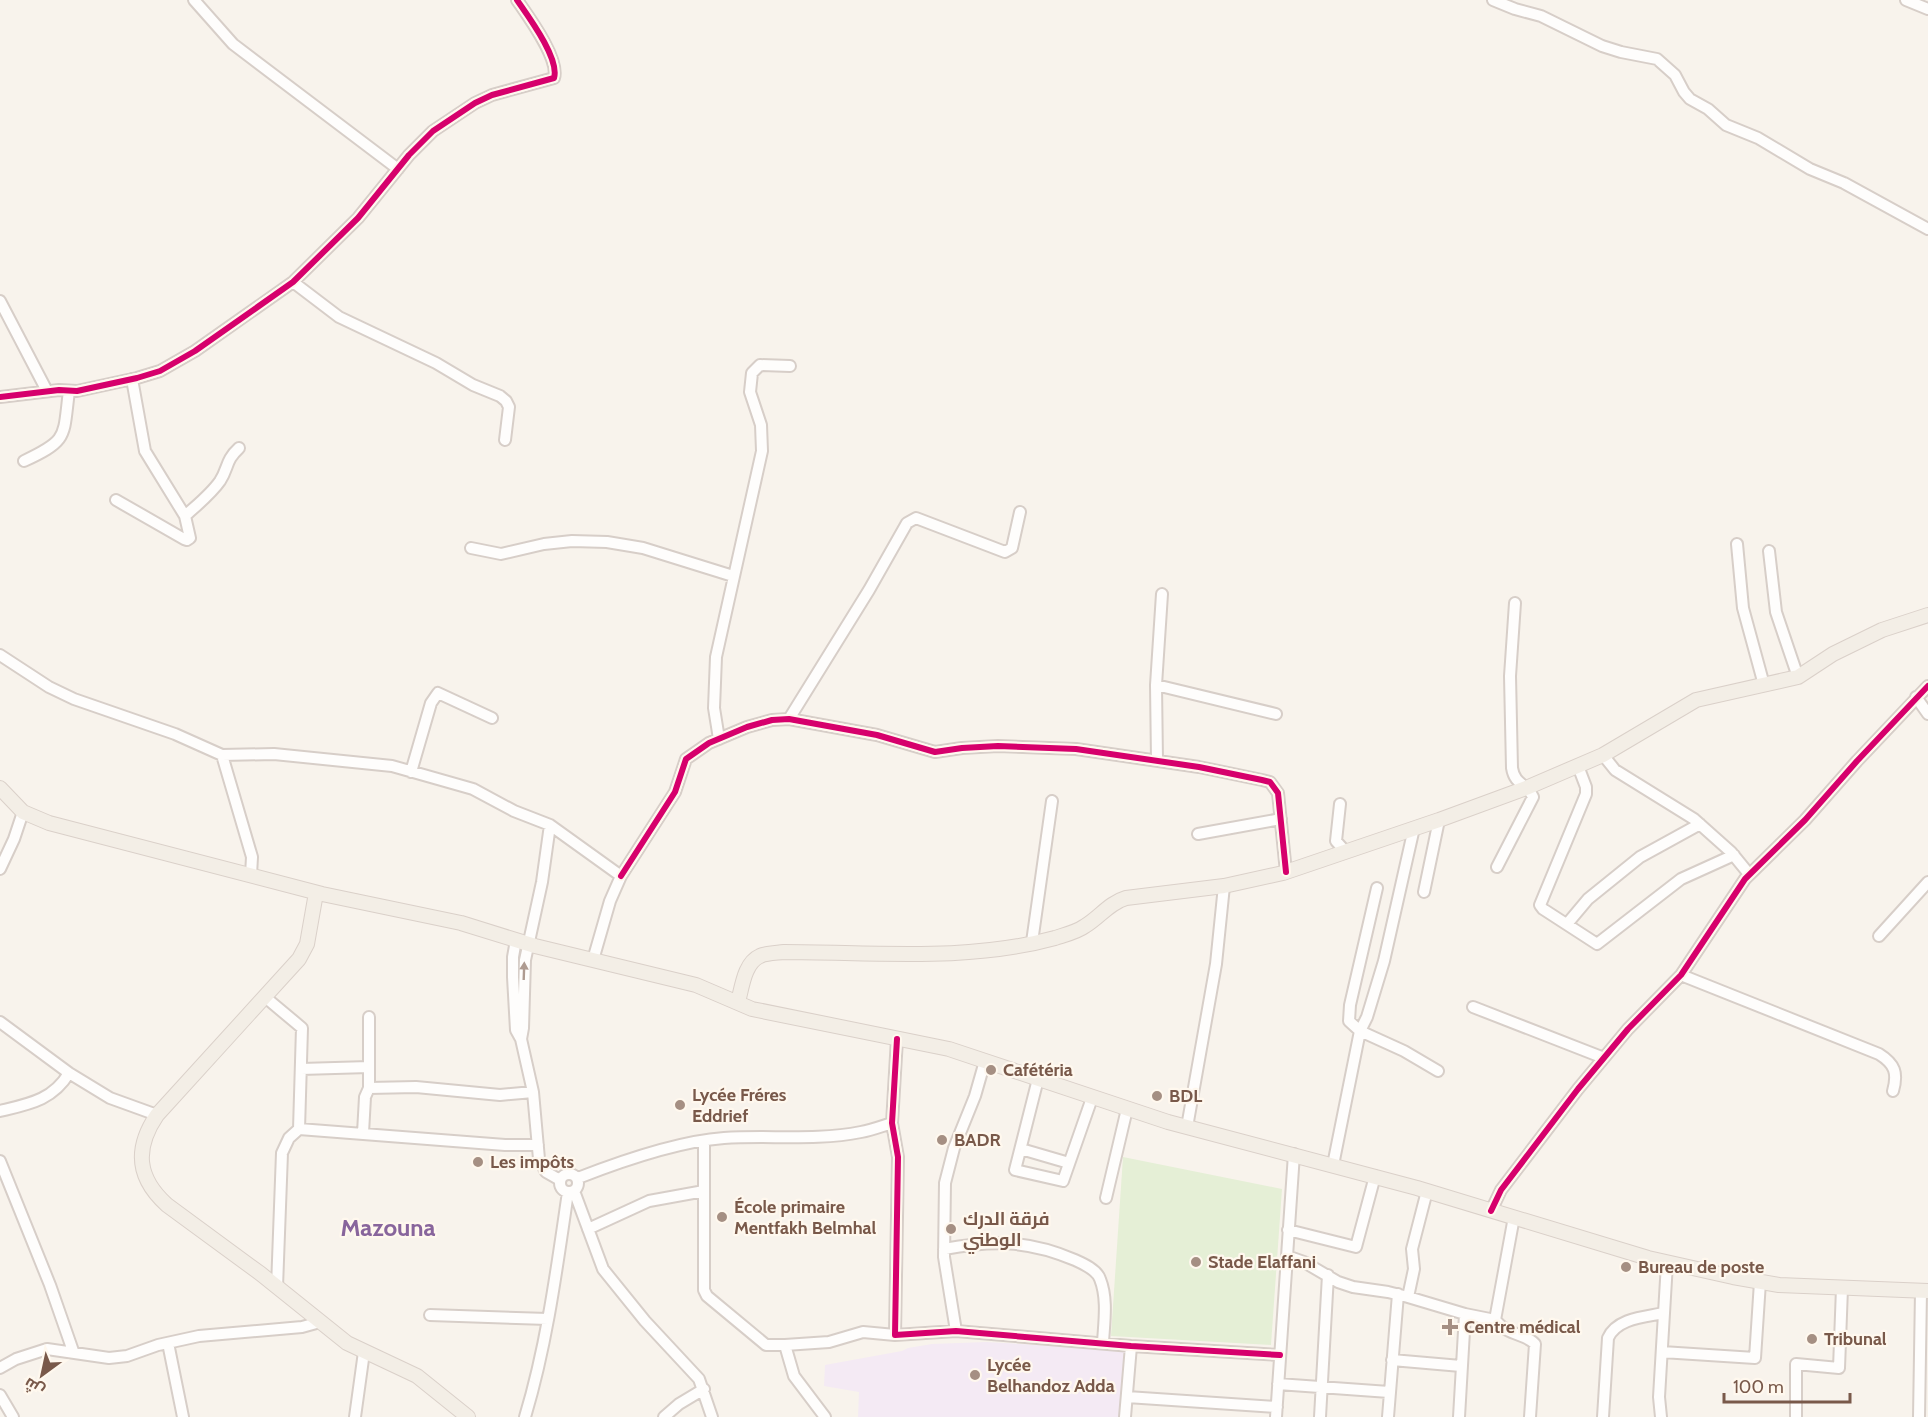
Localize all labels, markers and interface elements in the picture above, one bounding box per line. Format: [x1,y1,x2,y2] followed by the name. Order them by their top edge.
[520,961,529,980] one-way arrow
[1003,1059,1073,1081] place label: Cafétéria
[984,1063,998,1077] marker: Cafétéria
[692,1084,787,1127] place label: Lycée Fréres Eddrief
[1169,1085,1202,1107] place label: BDL
[1150,1089,1164,1103] marker: BDL
[673,1098,687,1112] marker: Lycée Fréres Eddrief
[954,1129,1001,1151] place label: BADR
[935,1133,949,1147] marker: BADR
[490,1151,574,1173] place label: Les impôts
[471,1155,485,1169] marker: Les impôts
[734,1196,877,1239] place label: École primaire Mentfakh Belmhal
[963,1208,1050,1255] place label: فرقة الدرك الوطني
[715,1210,729,1224] marker: École primaire Mentfakh Belmhal
[340,1213,436,1242] district label: Mazouna
[944,1222,958,1236] marker: فرقة الدرك الوطني
[1208,1251,1316,1273] place label: Stade Elaffani
[1189,1255,1203,1269] marker: Stade Elaffani
[1638,1256,1764,1278] place label: Bureau de poste
[1619,1260,1633,1274] marker: Bureau de poste
[1464,1316,1581,1338] place label: Centre médical
[1441,1318,1459,1336] marker: Centre médical
[1824,1328,1887,1350] place label: Tribunal
[1805,1332,1819,1346] marker: Tribunal
[12,1345,72,1405] north arrow
[987,1354,1115,1397] place label: Lycée Belhandoz Adda
[1724,1366,1850,1404] scale bar
[968,1368,982,1382] marker: Lycée Belhandoz Adda
[20,1374,48,1401] text: ش
[1733,1376,1784,1398] text: 100 m

